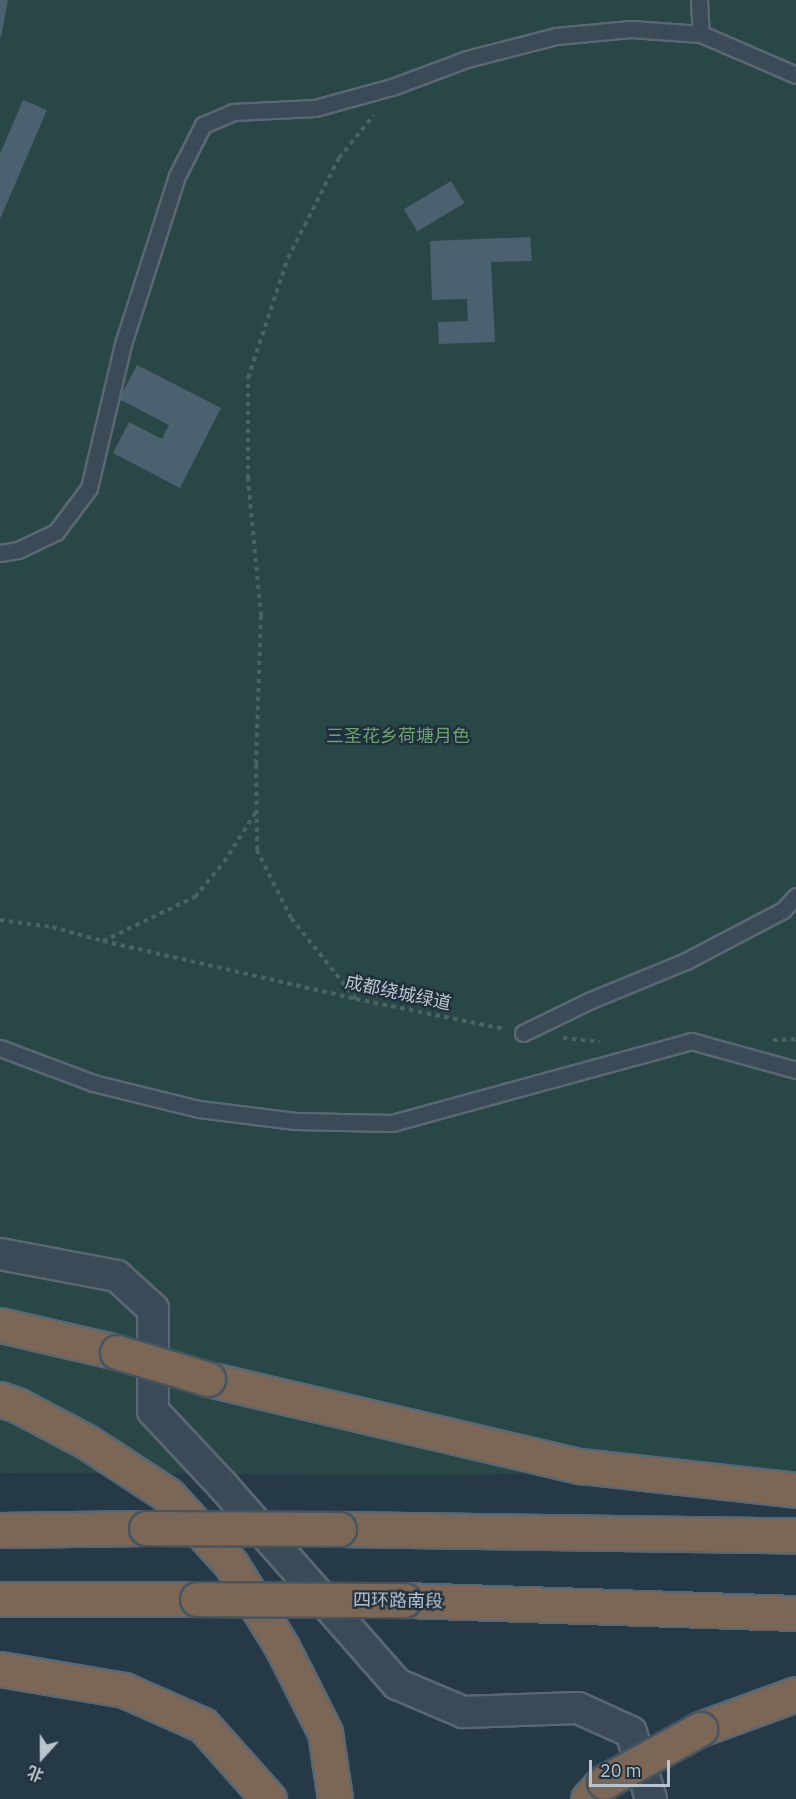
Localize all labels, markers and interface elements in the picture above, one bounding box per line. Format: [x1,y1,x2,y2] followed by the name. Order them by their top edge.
[326,725,470,747] park label: 三圣花乡荷塘月色
[343,971,453,1015] street label: 成都绕城绿道
[353,1589,443,1613] street label: 四环路南段
[12,1727,72,1787] north arrow
[592,1748,673,1786] scale bar
[600,1759,642,1782] text: 20 m
[24,1762,47,1786] text: 北

